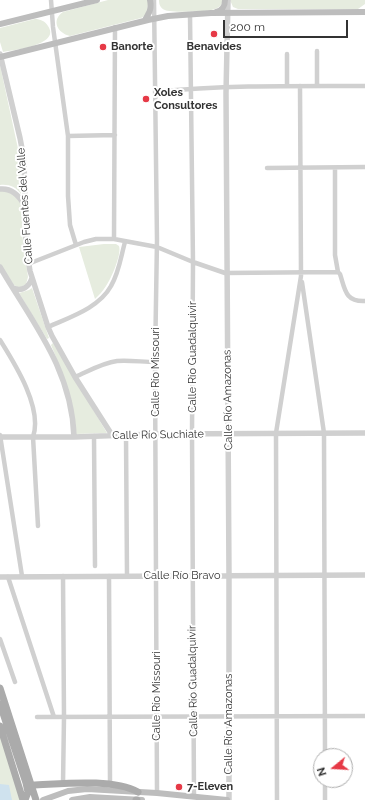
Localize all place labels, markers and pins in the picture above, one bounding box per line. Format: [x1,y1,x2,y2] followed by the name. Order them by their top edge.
[209,29,219,39] marker: Benavides
[111,40,153,54] place label: Banorte
[187,40,241,54] place label: Benavides
[98,42,108,52] marker: Banorte
[154,86,218,112] place label: Xoles Consultores
[141,94,151,104] marker: Xoles Consultores
[187,780,233,794] place label: 7-Eleven
[174,782,184,792] marker: 7-Eleven

